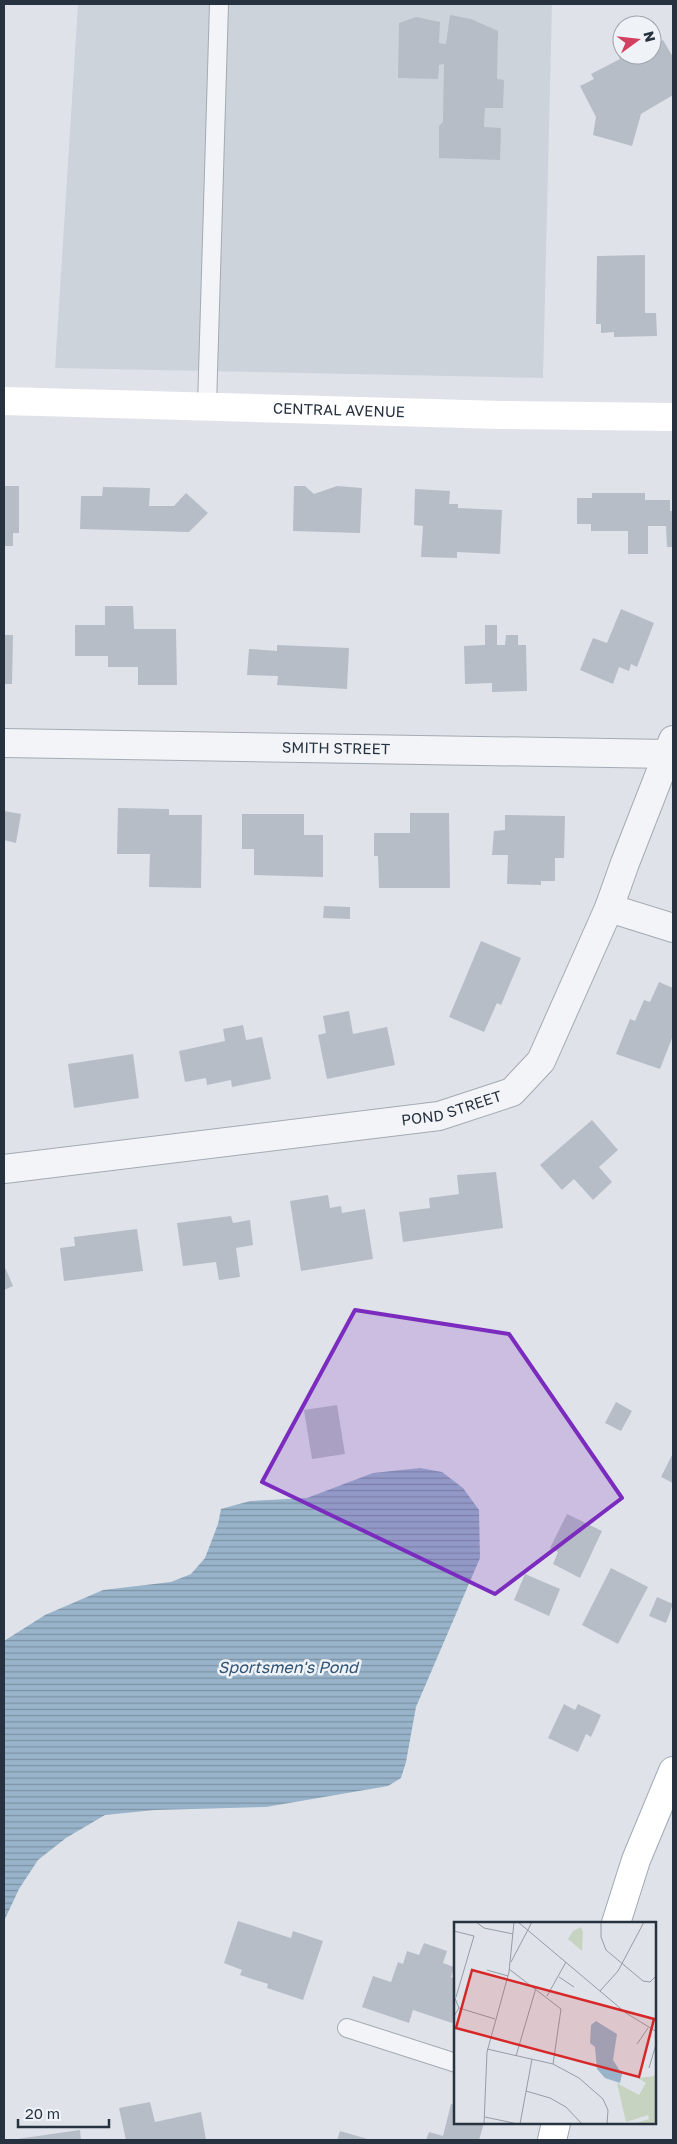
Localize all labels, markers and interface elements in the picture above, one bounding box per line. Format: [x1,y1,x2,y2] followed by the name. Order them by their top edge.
[612,15,662,65] north arrow
[640,29,660,44] text: N
[273,399,405,420] street label: CENTRAL AVENUE
[282,738,390,757] street label: SMITH STREET
[400,1086,504,1129] street label: POND STREET
[218,1657,360,1677] water label: Sportsmen's Pond
[454,1922,657,2124] inset map
[18,2096,109,2128] scale bar
[25,2104,60,2122] text: 20 m

